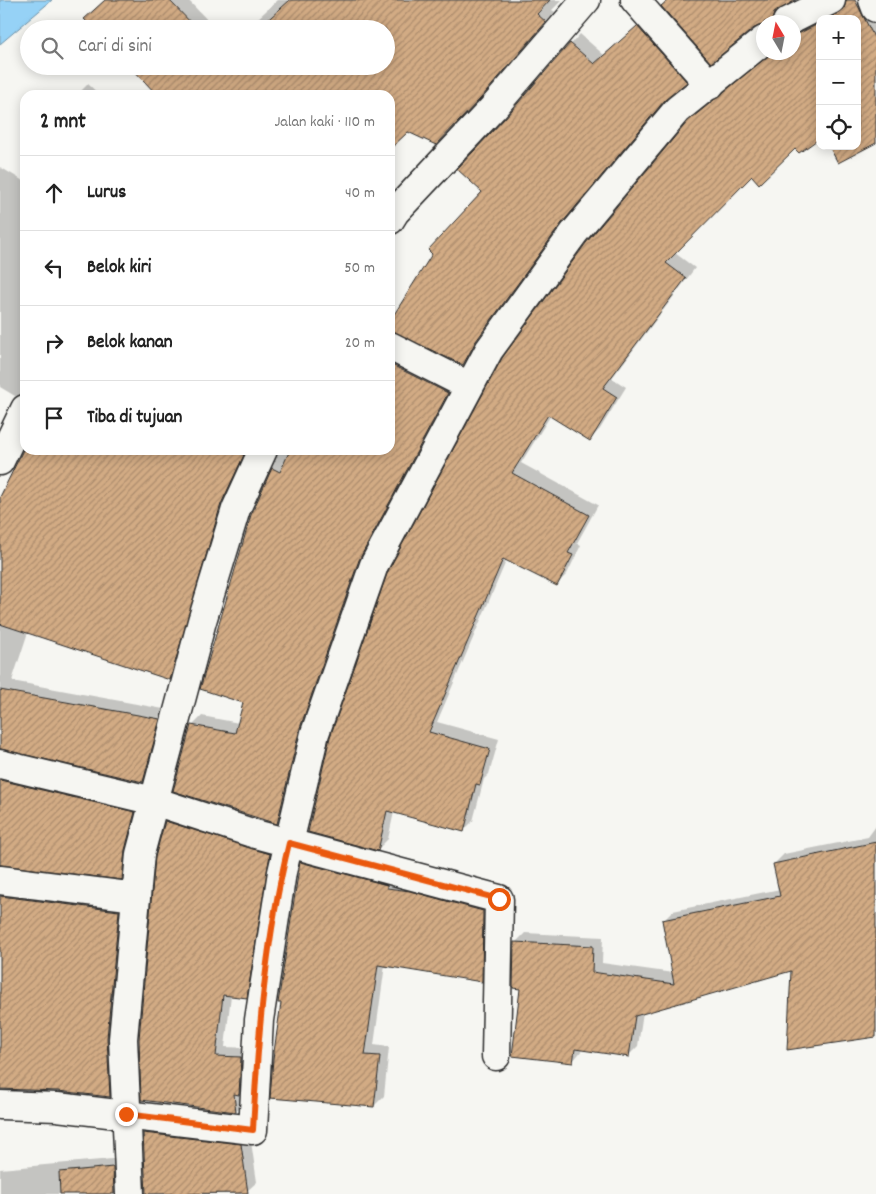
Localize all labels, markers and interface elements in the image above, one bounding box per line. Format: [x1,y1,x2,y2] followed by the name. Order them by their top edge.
[756,15,801,60] north arrow
[816,15,861,150] map controls
[816,15,861,60] button: +
[20,20,395,75] search box
[38,34,66,62] icon: search
[78,34,152,61] text: Cari di sini
[816,60,861,105] button: −
[816,105,861,150] button: locate
[40,108,86,138] text: 2 mnt
[274,111,375,134] text: Jalan kaki · 110 m
[40,179,68,207] icon: ahead
[87,180,126,207] text: Lurus
[345,182,375,205] text: 40 m
[40,254,68,282] icon: left
[87,255,151,282] text: Belok kiri
[344,257,375,280] text: 50 m
[40,329,68,357] icon: right
[87,330,173,357] text: Belok kanan
[345,332,375,355] text: 20 m
[40,404,68,432] icon: arrive
[87,405,182,432] text: Tiba di tujuan
[488,888,511,911] route start
[115,1103,138,1126] route end

